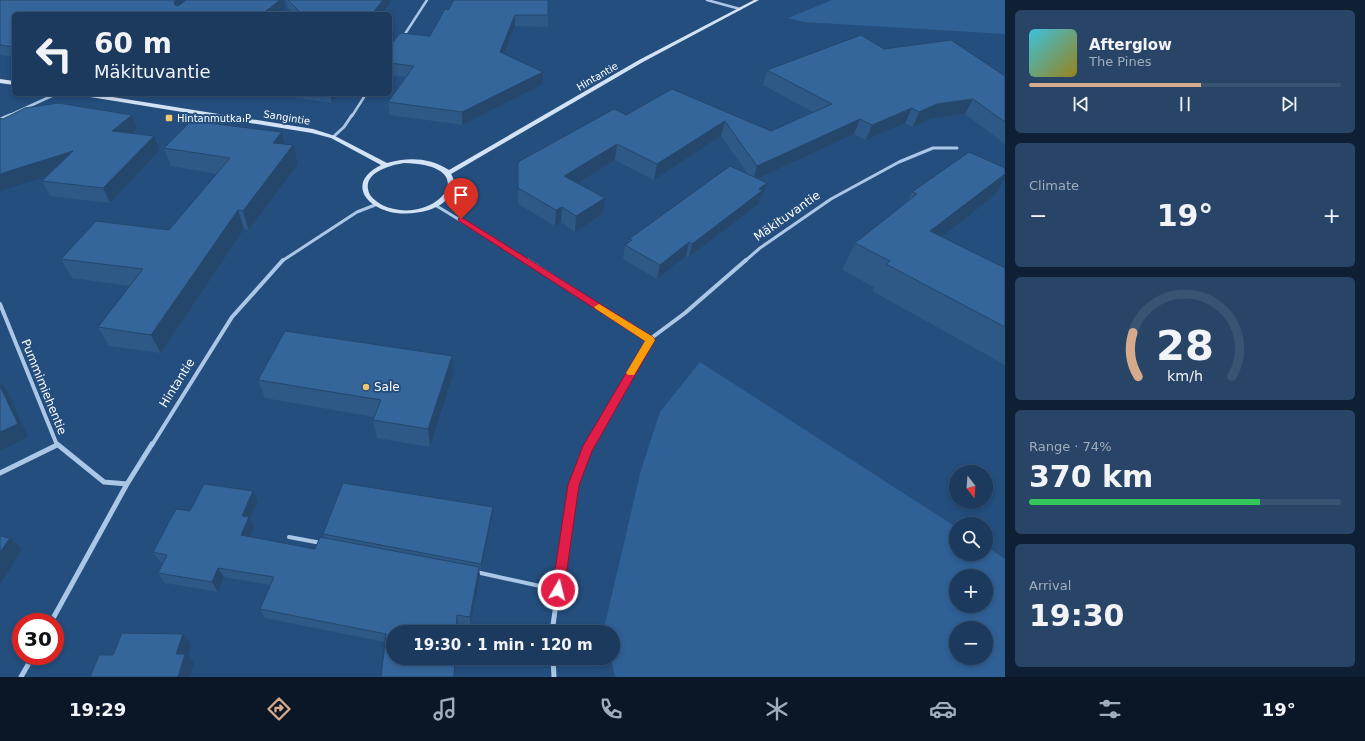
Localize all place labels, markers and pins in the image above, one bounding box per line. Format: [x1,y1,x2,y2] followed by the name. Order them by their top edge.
[164,113,174,123] marker: Hintanmutka P
[177,113,251,124] place label: Hintanmutka P
[444,178,478,219] pin
[374,380,400,394] place label: Sale
[361,382,371,392] marker: Sale

